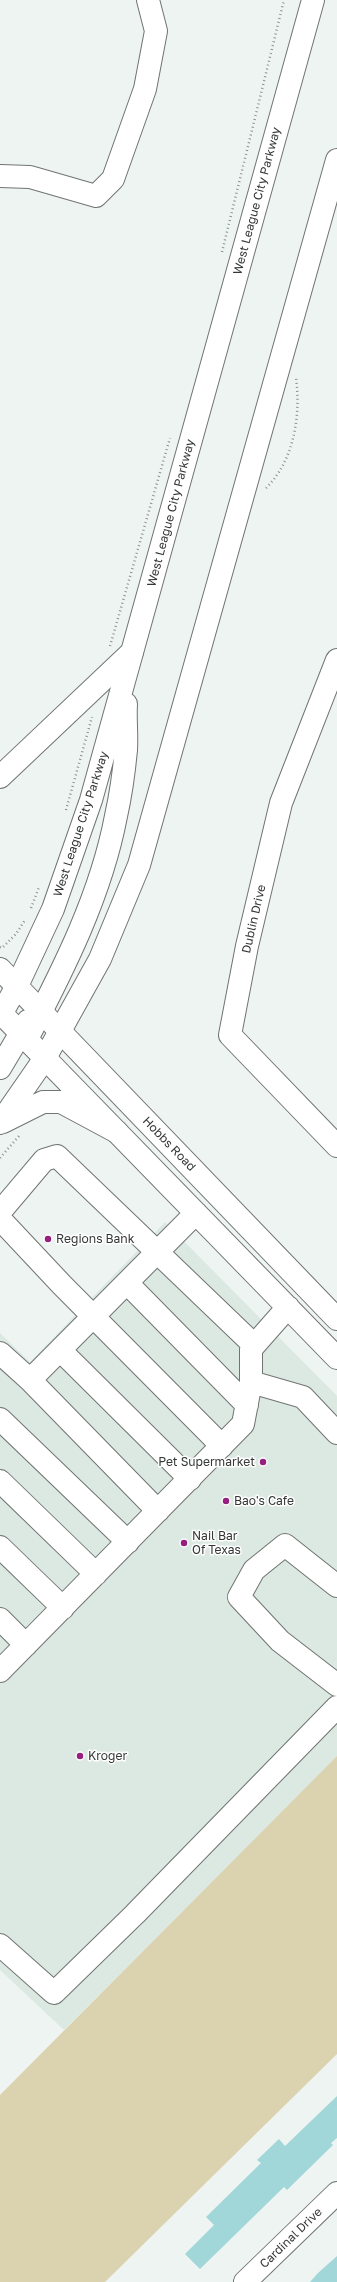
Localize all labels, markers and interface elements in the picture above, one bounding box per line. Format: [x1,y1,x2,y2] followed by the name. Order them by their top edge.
[230,126,284,276] street label: West League City Parkway
[144,438,198,588] street label: West League City Parkway
[51,749,111,899] street label: West League City Parkway
[239,883,269,955] street label: Dublin Drive
[140,1114,198,1174] street label: Hobbs Road
[56,1232,135,1246] place label: Regions Bank
[43,1234,53,1244] marker: Regions Bank
[158,1455,255,1469] place label: Pet Supermarket
[258,1457,268,1467] marker: Pet Supermarket
[234,1494,294,1508] place label: Bao's Cafe
[221,1496,231,1506] marker: Bao's Cafe
[192,1529,241,1557] place label: Nail Bar Of Texas
[179,1538,189,1548] marker: Nail Bar Of Texas
[88,1749,127,1763] place label: Kroger
[75,1751,85,1761] marker: Kroger
[257,2205,325,2271] street label: Cardinal Drive

